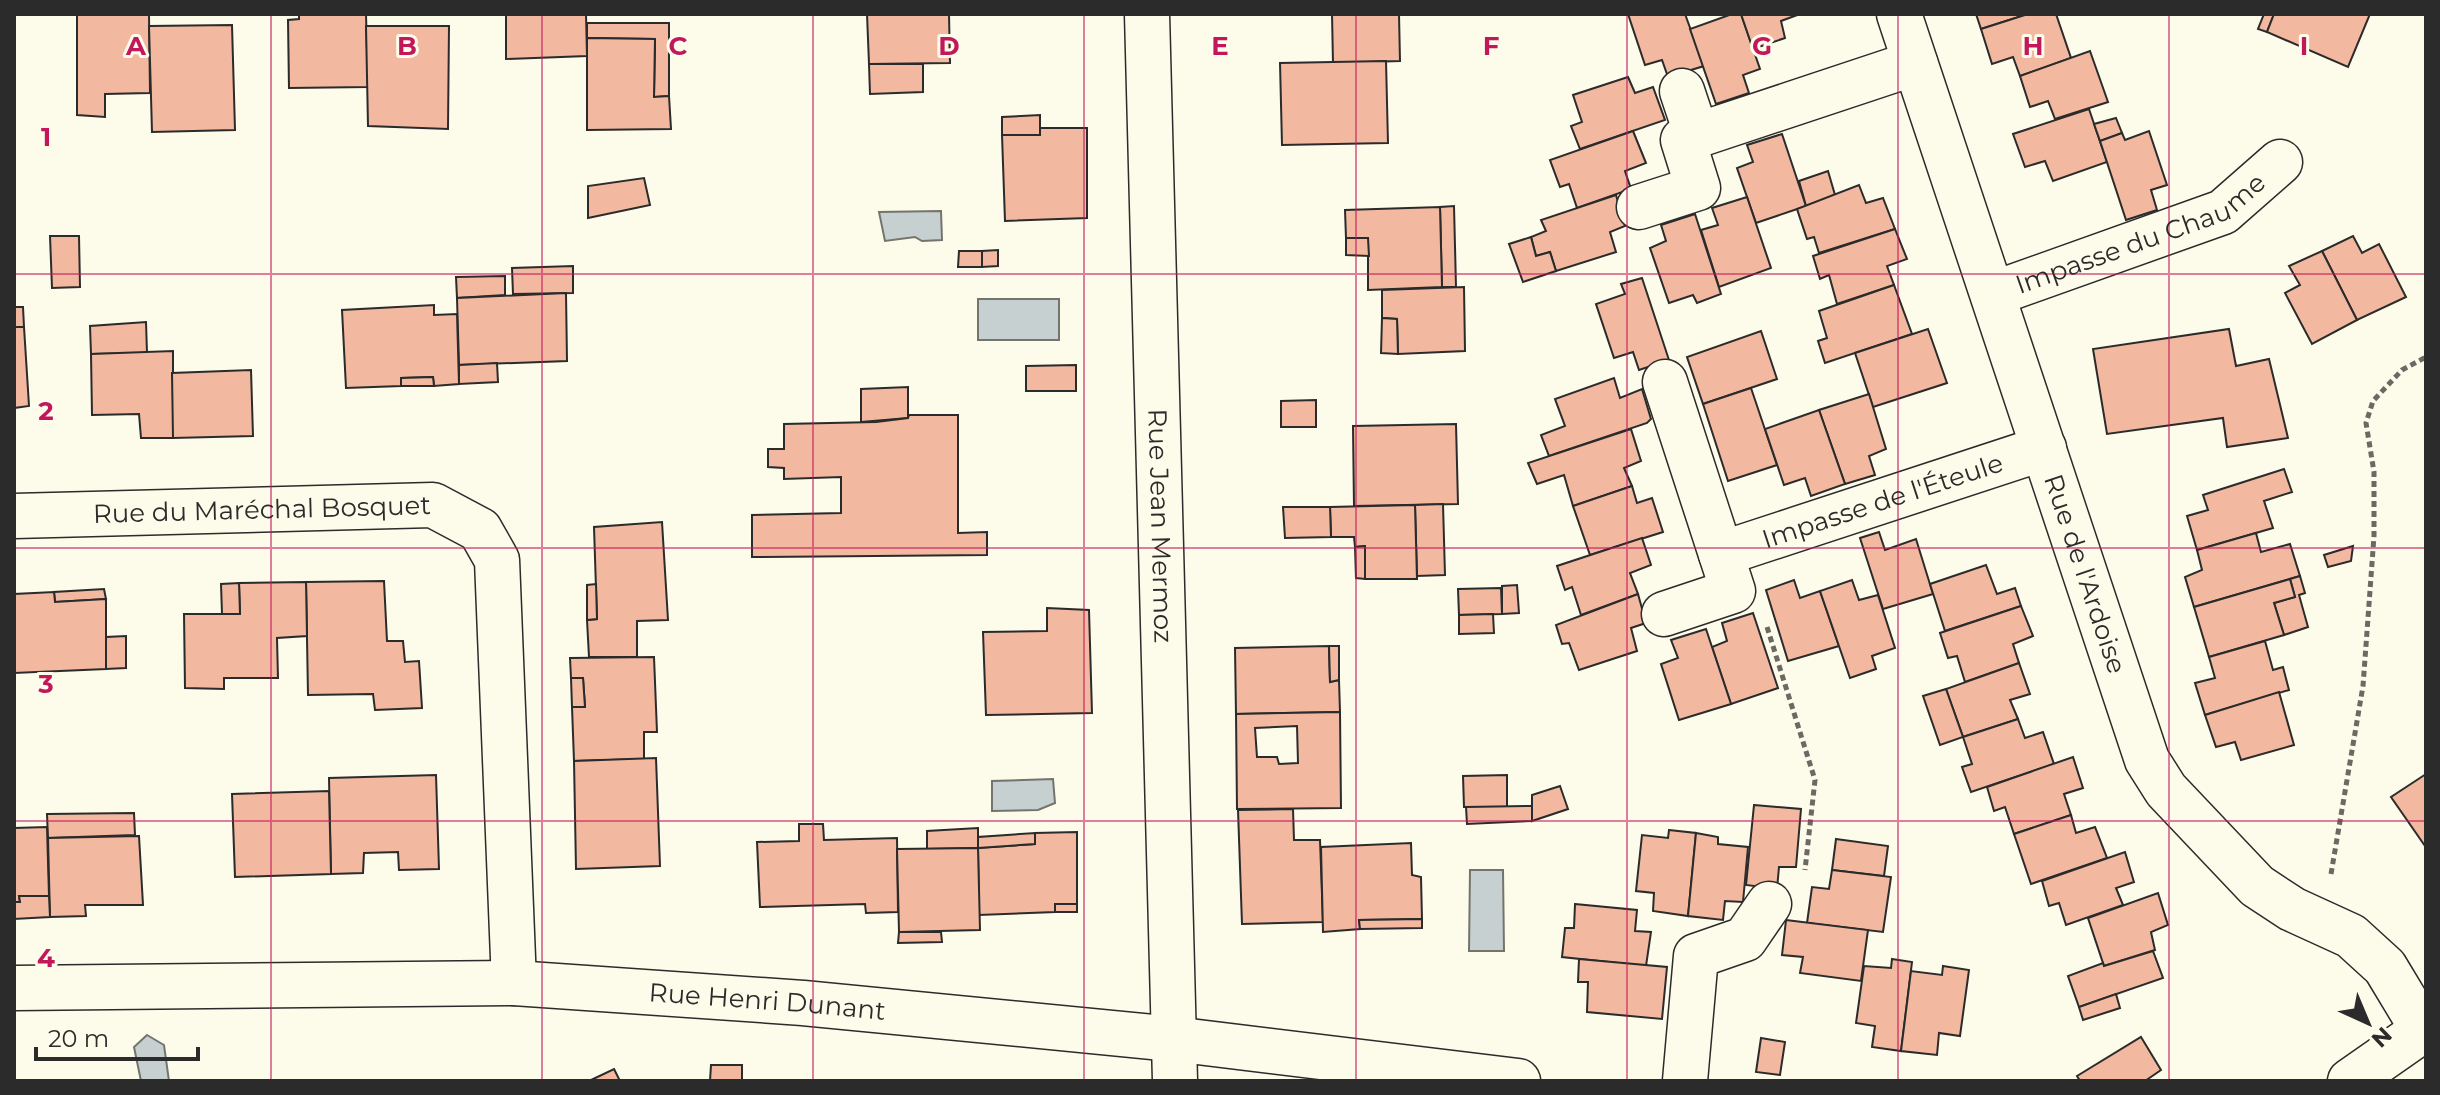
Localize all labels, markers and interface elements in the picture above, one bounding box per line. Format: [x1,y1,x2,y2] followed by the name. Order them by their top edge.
[125,30,147,62] text: A
[397,30,417,62] text: B
[669,30,688,62] text: C
[938,30,960,62] text: D
[1211,30,1229,62] text: E
[1483,30,1499,62] text: F
[1752,30,1772,62] text: G
[2022,30,2044,62] text: H
[2300,30,2308,62] text: I
[41,121,51,153] text: 1
[2011,166,2272,301] street label: Impasse du Chaume
[38,395,54,427] text: 2
[1141,408,1180,644] street label: Rue Jean Mermoz
[1758,447,2007,555] street label: Impasse de l'Éteule
[2037,470,2133,678] street label: Rue de l'Ardoise
[93,489,431,530] street label: Rue du Maréchal Bosquet
[37,668,54,700] text: 3
[37,942,55,974] text: 4
[648,976,887,1027] street label: Rue Henri Dunant
[2328,983,2408,1063] north arrow
[36,1011,198,1061] scale bar
[2366,1021,2397,1053] text: N
[48,1024,109,1053] text: 20 m

